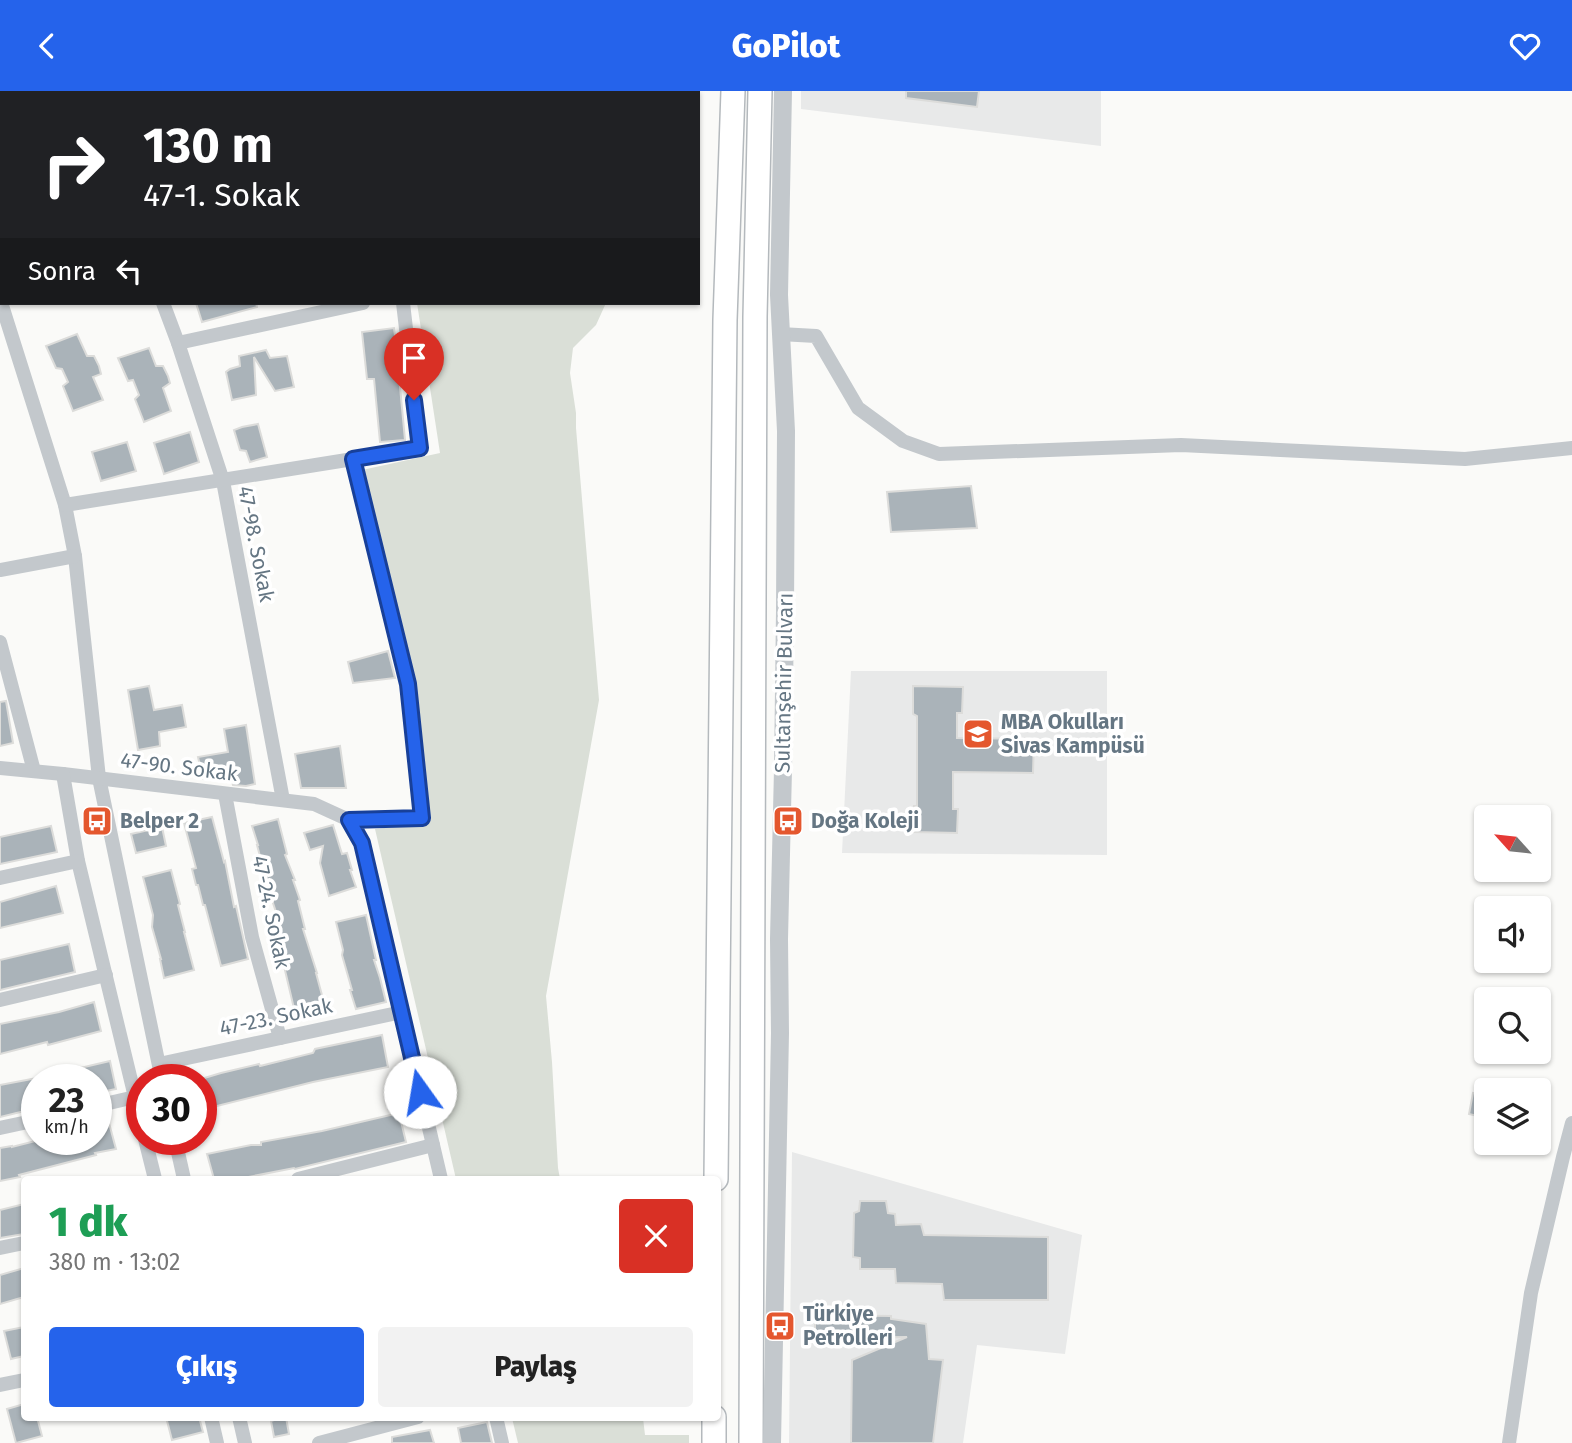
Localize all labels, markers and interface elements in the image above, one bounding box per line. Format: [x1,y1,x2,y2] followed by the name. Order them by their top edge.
[28,27,66,65] icon: back
[732,27,840,65] text: GoPilot
[1506,27,1544,65] icon: heart
[143,116,273,175] text: 130 m
[28,119,119,210] icon: right
[143,176,300,214] text: 47-1. Sokak
[110,252,148,290] icon: left
[28,256,96,287] text: Sonra
[384,328,444,400] pin
[395,339,433,377] icon: arrive
[232,484,280,605] street label: 47-98. Sokak
[769,593,799,773] street label: Sultanşehir Bulvarı
[1001,709,1145,759] place label: MBA Okulları Sivas Kampüsü
[961,717,995,751] school or university icon: MBA Okulları Sivas Kampüsü
[119,747,239,787] street label: 47-90. Sokak
[80,804,114,838] bus stop icon: Belper 2
[771,804,805,838] bus stop icon: Doğa Koleji
[1474,805,1550,882] north arrow
[1474,805,1551,1155] map controls
[120,808,199,834] place label: Belper 2
[811,808,919,834] place label: Doğa Koleji
[246,853,296,971] street label: 47-24. Sokak
[1474,896,1551,973] button: sound
[1474,987,1551,1064] button: search
[217,992,335,1042] street label: 47-23. Sokak
[383,1055,457,1129] position arrow
[126,1064,217,1155] speed limit sign: 30
[1474,1078,1551,1155] button: layers
[48,1079,85,1121] text: 23
[44,1116,89,1138] text: km/h
[49,1197,127,1247] text: 1 dk
[619,1199,693,1273] button: close
[49,1248,180,1276] text: 380 m · 13:02
[803,1301,893,1351] place label: Türkiye Petrolleri
[763,1309,797,1343] bus stop icon: Türkiye Petrolleri
[49,1327,364,1407] button: Çıkış
[378,1327,693,1407] button: Paylaş

